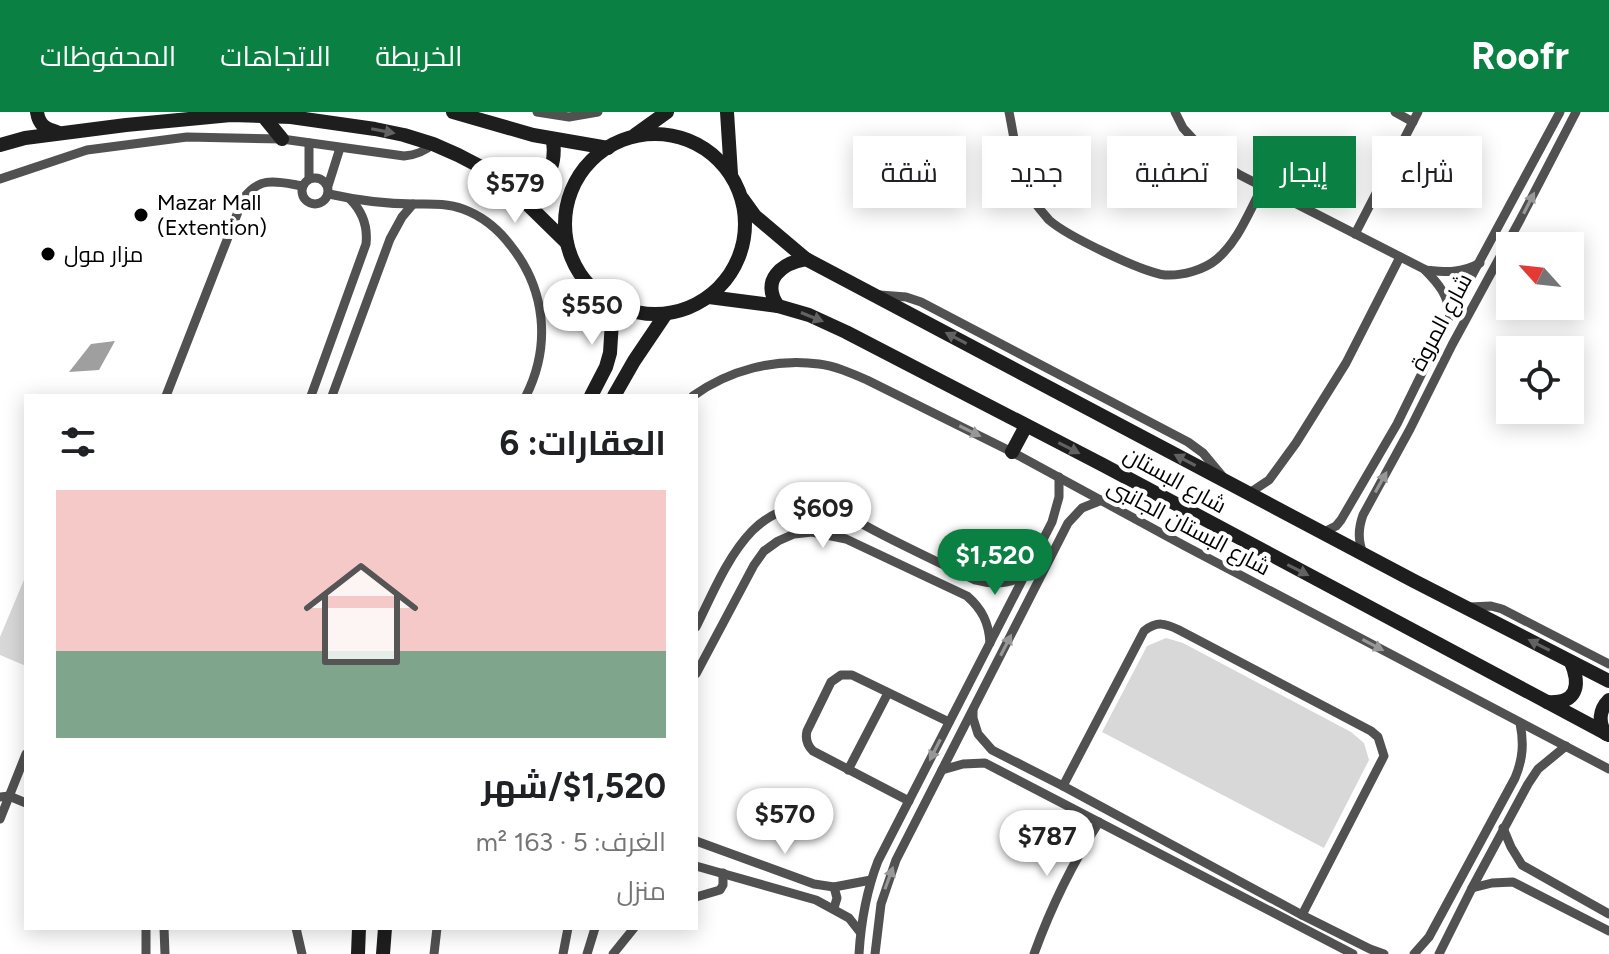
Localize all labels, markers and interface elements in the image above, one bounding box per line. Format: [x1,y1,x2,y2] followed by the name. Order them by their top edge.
[1471,33,1569,79] text: Roofr
[40,39,176,73] text: المحفوظات
[220,39,331,73] text: الاتجاهات
[375,39,463,73] text: الخريطة
[370,125,395,137] one-way arrow
[853,136,966,208] chip: شقة
[982,136,1091,208] chip: جديد
[1107,136,1237,208] chip: تصفية
[1253,136,1356,208] chip: إيجار
[1372,136,1482,208] chip: شراء
[468,157,562,225] pin: $579
[485,167,545,199] text: $579
[157,189,267,241] place label: Mazar Mall (Extention)
[1522,192,1535,215] one-way arrow
[132,206,150,224] marker: Mazar Mall (Extention)
[1496,232,1584,320] north arrow
[1496,232,1584,424] map controls
[64,241,143,268] place label: مزار مول
[39,245,57,263] marker: مزار مول
[1404,269,1479,376] street label: شارع المروة
[545,279,639,347] pin: $550
[561,289,623,321] text: $550
[800,311,824,324] one-way arrow
[944,331,967,344] one-way arrow
[1496,336,1584,424] button: locate
[56,420,100,464] icon: filters
[500,423,666,464] text: العقارات: 6
[959,424,982,438] one-way arrow
[1057,441,1080,454] one-way arrow
[1119,441,1231,520] street label: شارع البستان
[1174,453,1196,467] one-way arrow
[1374,471,1387,494] one-way arrow
[1103,473,1275,582] street label: شارع البستان الجانبى
[776,482,870,550] pin: $609
[792,492,854,524] text: $609
[930,529,1060,597] pin: $1,520
[955,539,1035,571] text: $1,520
[289,542,433,686] icon: home
[1287,563,1310,576] one-way arrow
[999,634,1012,657] one-way arrow
[1361,638,1384,651] one-way arrow
[1528,639,1551,652] one-way arrow
[928,739,942,761] one-way arrow
[481,766,666,807] text: $1,520/شهر
[738,788,832,856] pin: $570
[755,798,815,830] text: $570
[1000,810,1094,878] pin: $787
[1017,820,1077,852] text: $787
[476,826,666,858] text: الغرف: 5 · 163 m²
[883,866,896,890] one-way arrow
[617,875,666,907] text: منزل

